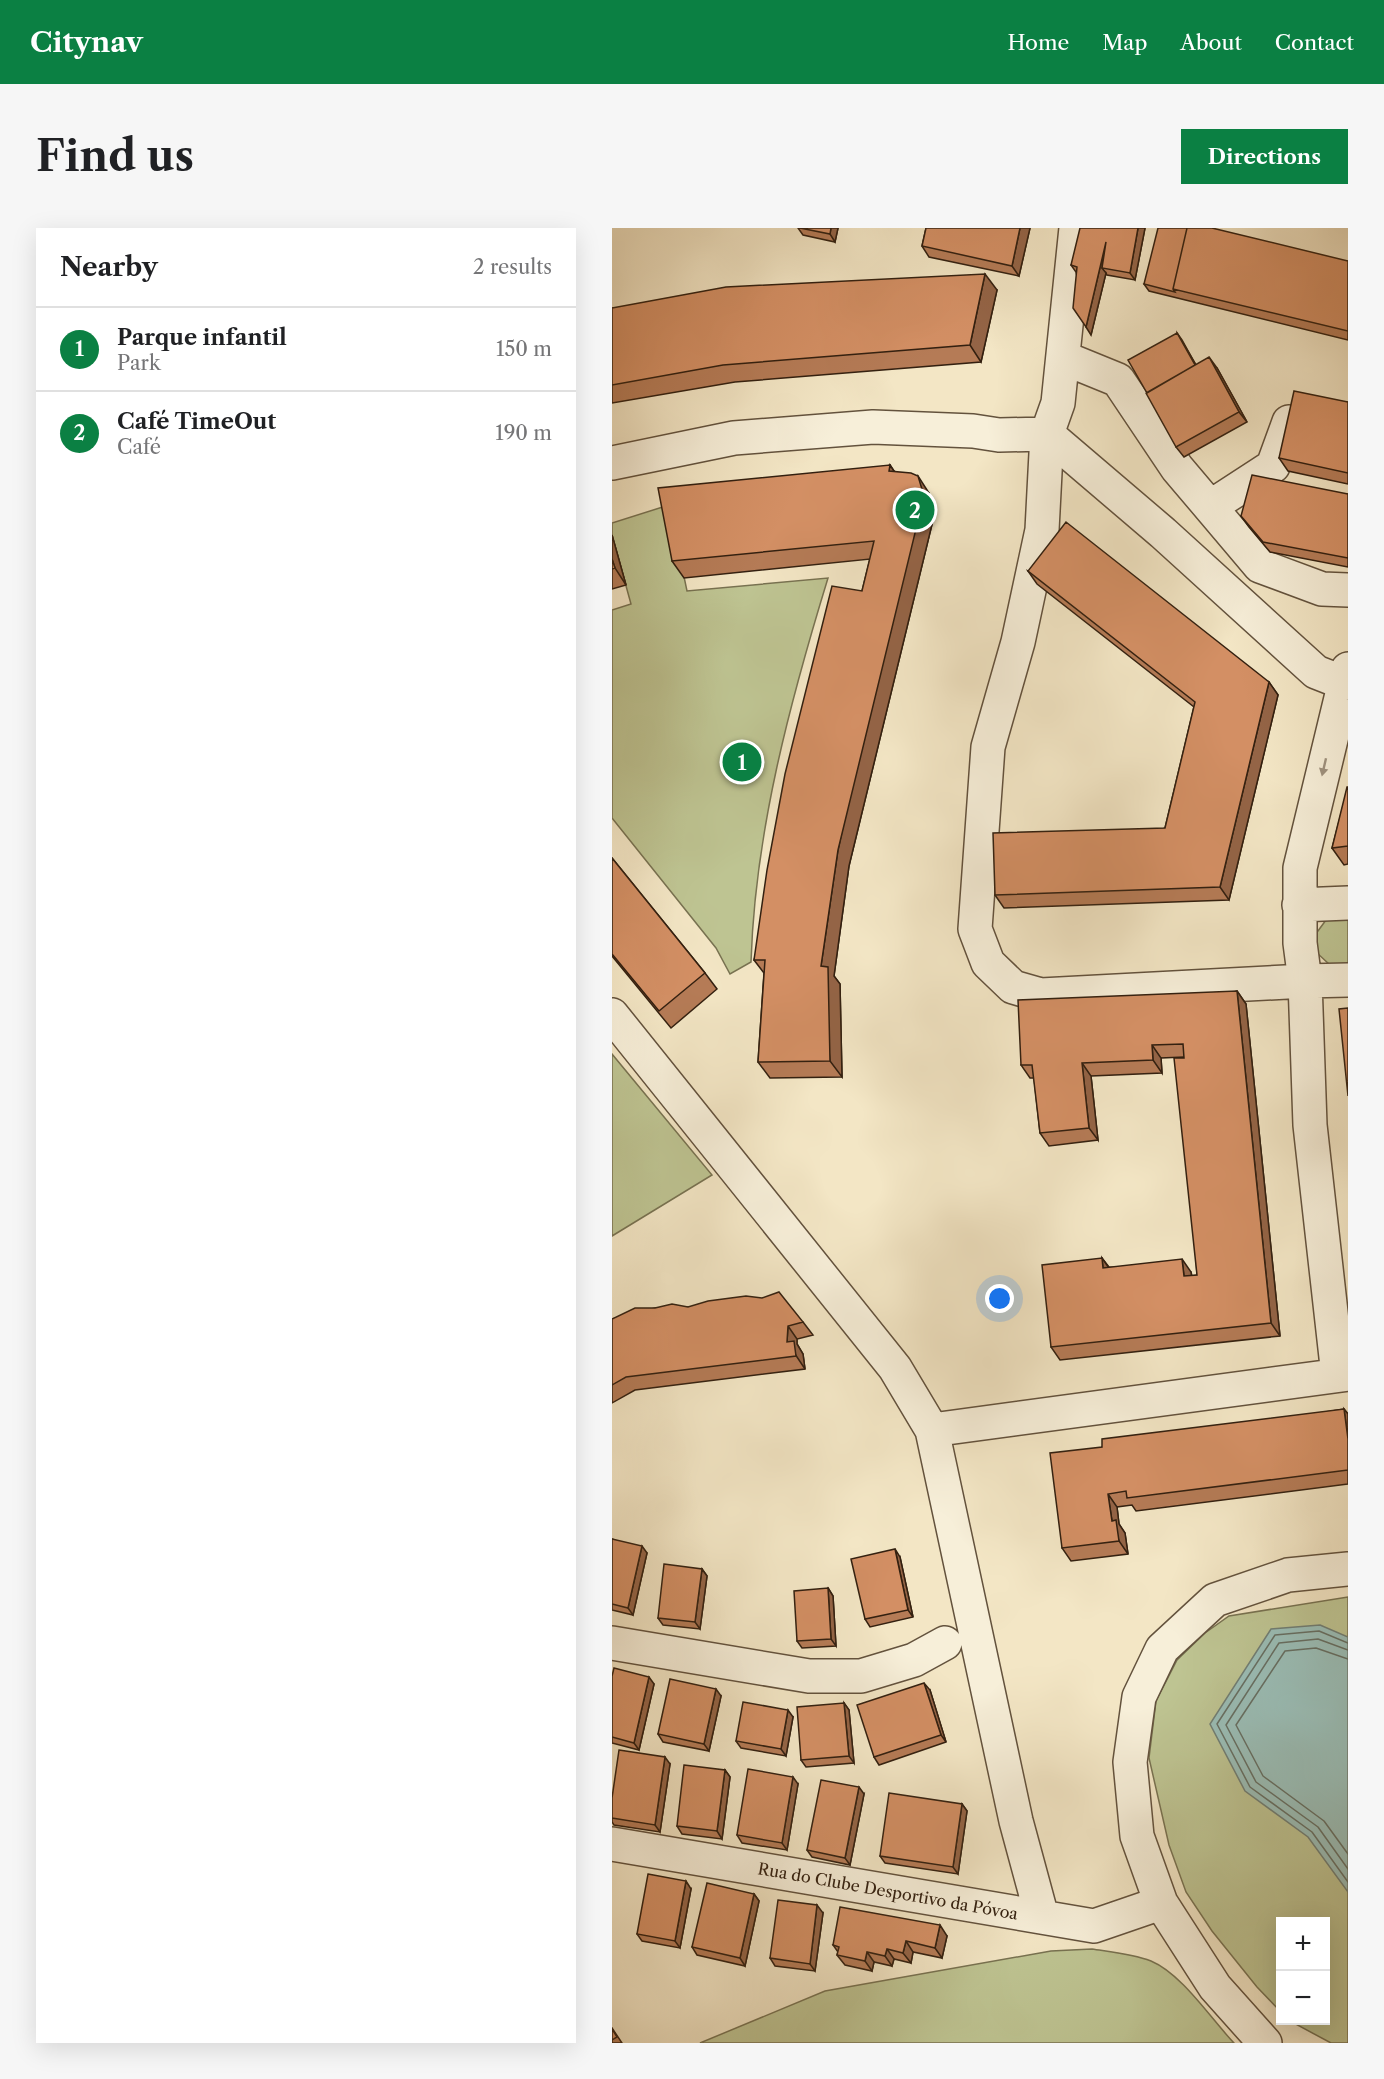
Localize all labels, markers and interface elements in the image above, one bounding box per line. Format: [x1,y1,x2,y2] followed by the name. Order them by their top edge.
[30,25,143,59] text: Citynav
[1008,30,1069,55] text: Home
[1102,30,1147,55] text: Map
[1180,30,1242,55] text: About
[1275,30,1354,55] text: Contact
[1181,129,1348,184] button: Directions
[36,130,194,182] text: Find us
[60,251,158,283] text: Nearby
[473,255,552,279] text: 2 results
[117,324,287,351] text: Parque infantil
[75,337,84,361] text: 1
[496,337,552,361] text: 150 m
[117,351,160,375] text: Park
[117,408,276,435] text: Café TimeOut
[74,421,85,445] text: 2
[495,421,552,445] text: 190 m
[117,435,161,459] text: Café
[896,488,934,532] pin: 2
[722,740,762,784] pin: 1
[1319,758,1329,776] one-way arrow
[985,1284,1014,1313] your location
[756,1858,1020,1924] street label: Rua do Clube Desportivo da Póvoa
[1276,1917,1330,2025] map controls
[1276,1917,1330,1971] button: +
[1276,1971,1330,2025] button: −

